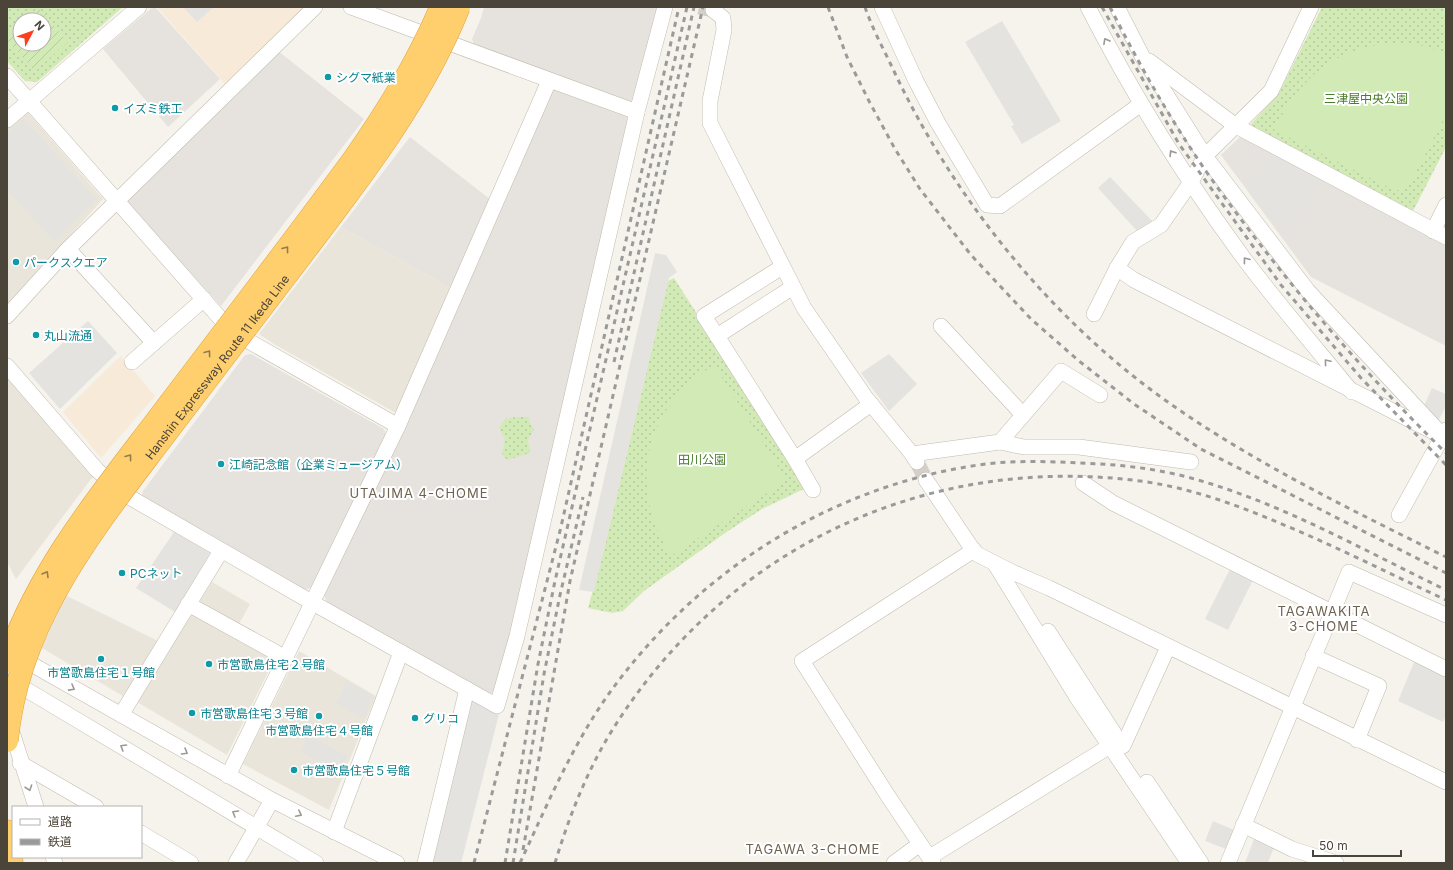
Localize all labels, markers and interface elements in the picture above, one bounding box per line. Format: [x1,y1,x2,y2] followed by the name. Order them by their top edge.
[12,12,52,52] north arrow
[32,18,48,33] text: N
[1104,38,1111,46] one-way arrow
[336,70,396,85] place label: シグマ紙業
[323,72,333,82] marker: シグマ紙業
[1324,91,1408,106] park label: 三津屋中央公園
[123,101,183,116] place label: イズミ鉄工
[110,103,120,113] marker: イズミ鉄工
[1170,150,1177,157] one-way arrow
[281,247,288,254] one-way arrow
[24,255,108,270] place label: パークスクエア
[11,257,21,267] marker: パークスクエア
[1244,258,1251,265] one-way arrow
[142,271,292,462] street label: Hanshin Expressway Route 11 Ikeda Line
[44,328,92,343] place label: 丸山流通
[31,330,41,340] marker: 丸山流通
[203,350,210,357] one-way arrow
[1325,359,1332,366] one-way arrow
[678,452,726,467] park label: 田川公園
[124,454,131,461] one-way arrow
[229,457,408,472] place label: 江崎記念館（企業ミュージアム）
[216,459,226,469] marker: 江崎記念館（企業ミュージアム）
[349,485,489,501] district label: UTAJIMA 4-CHOME
[130,566,182,581] place label: PCネット
[117,568,127,578] marker: PCネット
[42,571,49,578] one-way arrow
[1278,603,1370,634] district label: TAGAWAKITA 3-CHOME
[96,654,106,664] marker: 市営歌島住宅１号館
[217,657,325,672] place label: 市営歌島住宅２号館
[204,659,214,669] marker: 市営歌島住宅２号館
[47,665,155,680] place label: 市営歌島住宅１号館
[68,683,75,690] one-way arrow
[200,706,308,721] place label: 市営歌島住宅３号館
[187,708,197,718] marker: 市営歌島住宅３号館
[314,711,324,721] marker: 市営歌島住宅４号館
[423,711,459,726] place label: グリコ
[410,713,420,723] marker: グリコ
[265,723,373,738] place label: 市営歌島住宅４号館
[120,744,127,751] one-way arrow
[181,747,188,754] one-way arrow
[302,763,410,778] place label: 市営歌島住宅５号館
[289,765,299,775] marker: 市営歌島住宅５号館
[24,784,33,791] one-way arrow
[12,806,142,858] legend
[295,809,302,817] one-way arrow
[232,810,239,818] one-way arrow
[48,814,72,829] text: 道路
[1313,832,1401,858] scale bar
[48,834,72,849] text: 鉄道
[1319,838,1348,853] text: 50 m
[746,841,880,857] district label: TAGAWA 3-CHOME

